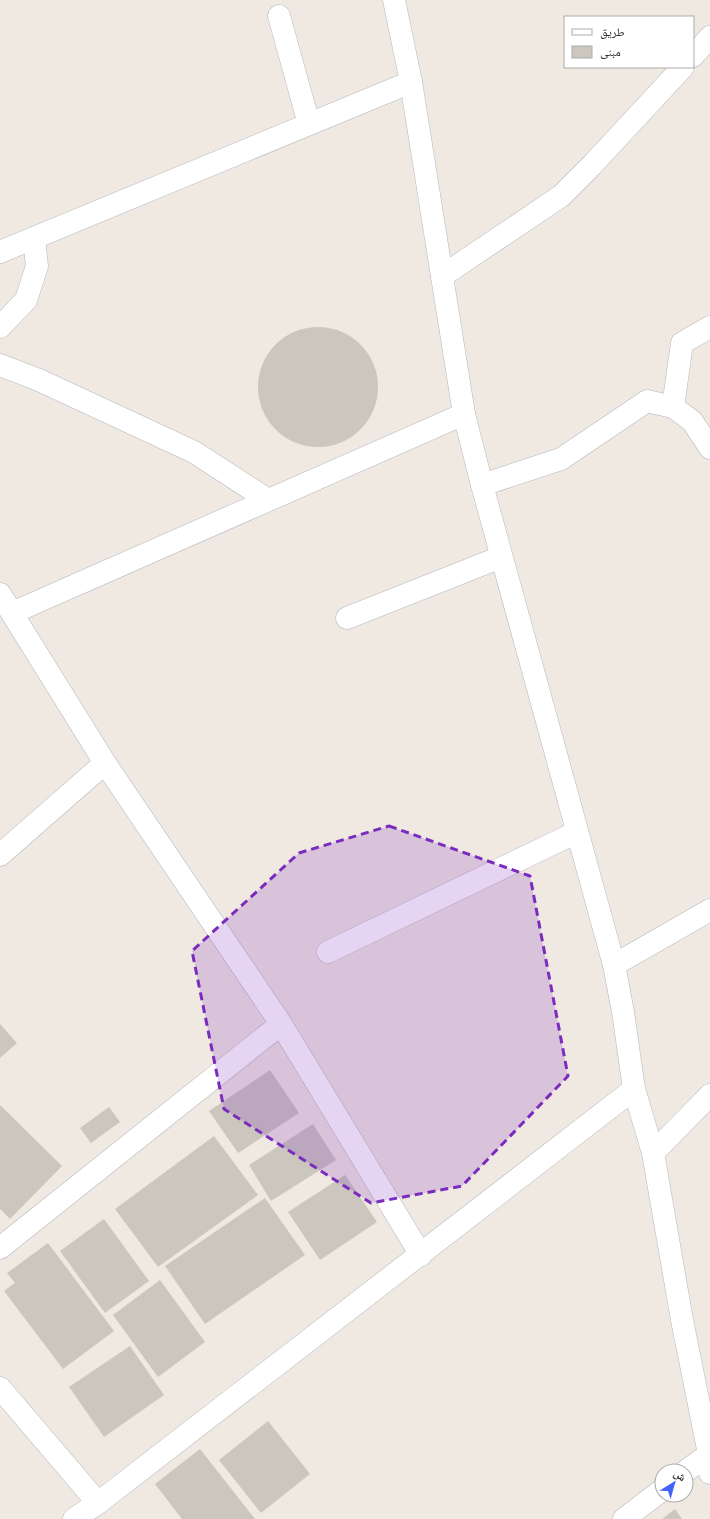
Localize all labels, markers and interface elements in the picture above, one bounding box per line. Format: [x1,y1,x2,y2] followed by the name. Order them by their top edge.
[564,16,694,68] legend
[600,25,625,41] text: طريق
[600,45,621,61] text: مبنى
[654,1463,694,1503] north arrow
[671,1467,689,1485] text: ش

